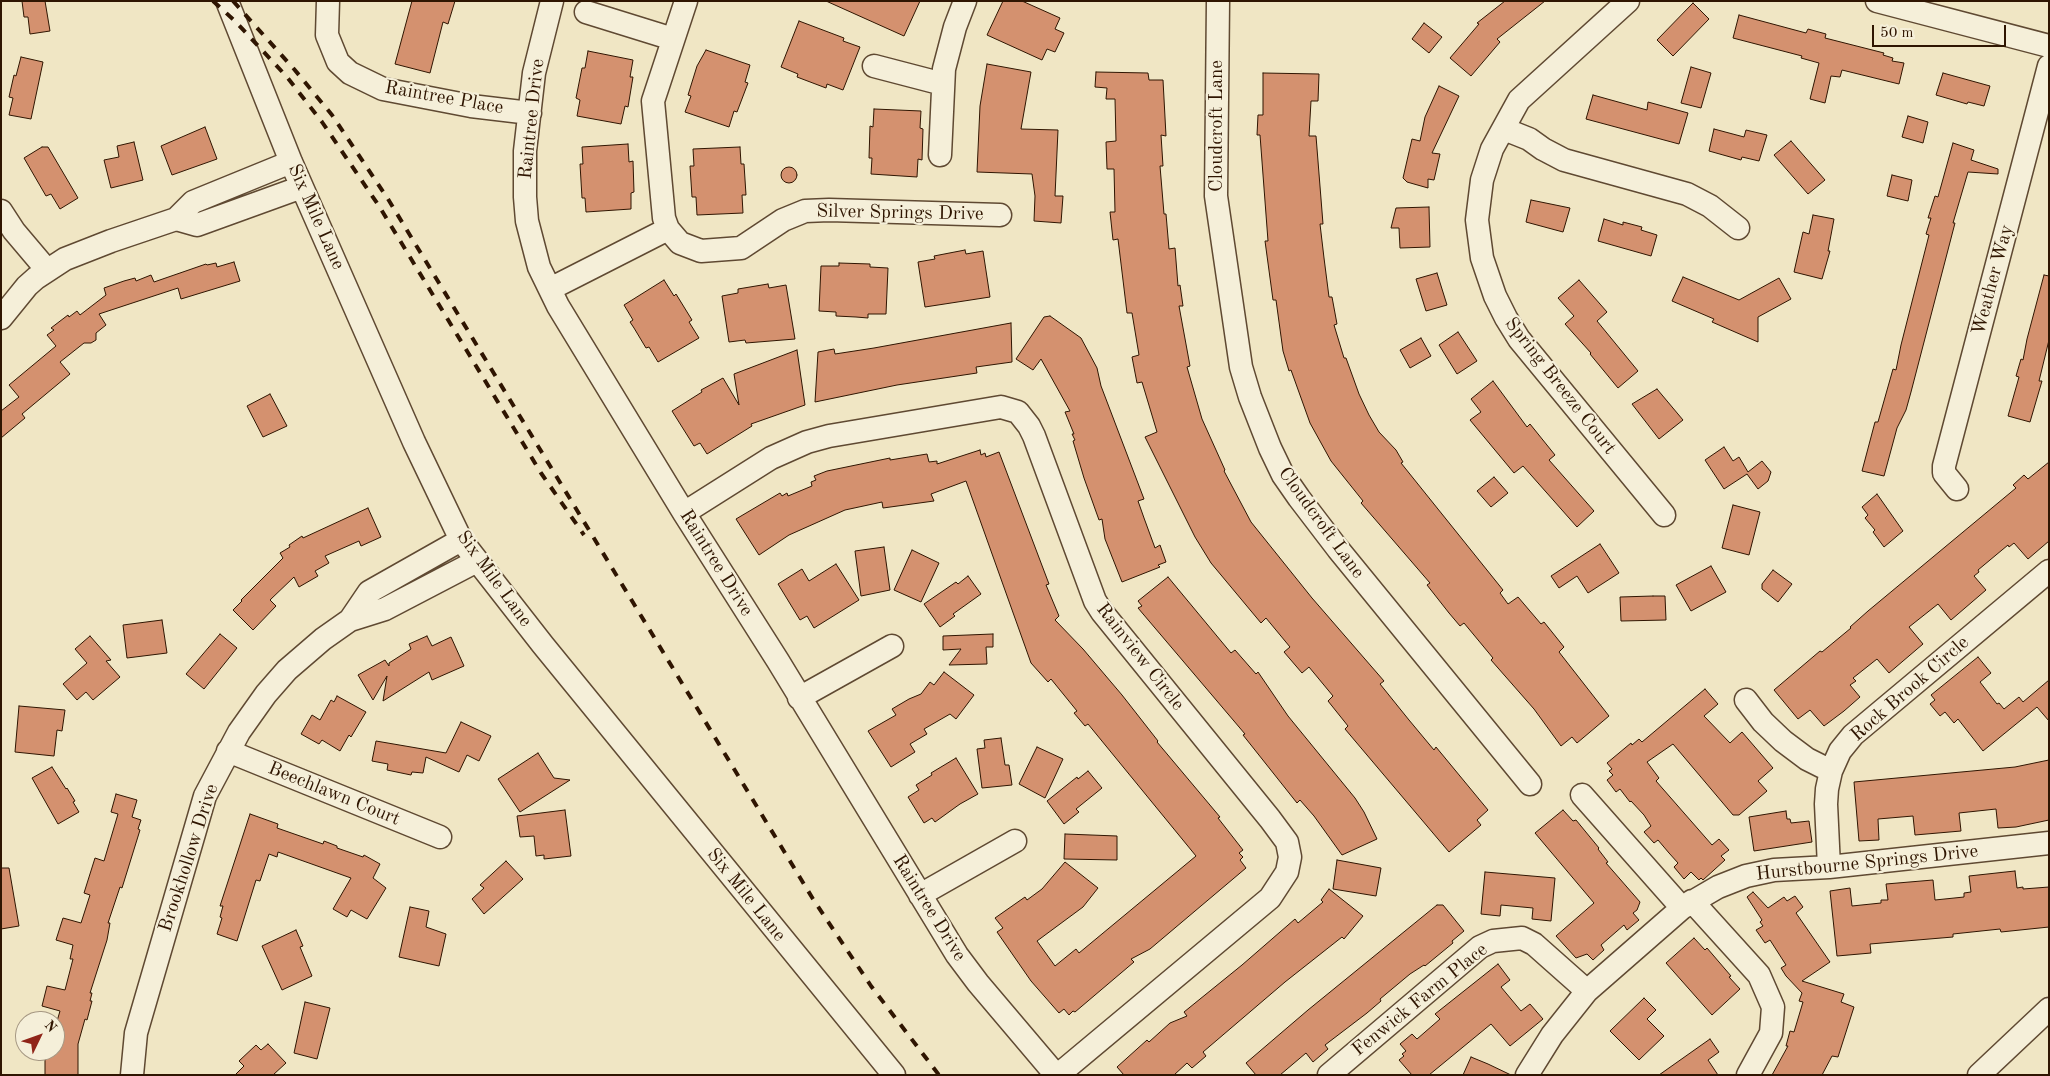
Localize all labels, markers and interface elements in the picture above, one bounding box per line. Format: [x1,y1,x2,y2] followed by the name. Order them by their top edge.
[1875,15,2009,47] scale bar
[1880,26,1914,41] text: 50 m
[514,58,550,180] street label: Raintree Drive
[1206,60,1228,192] street label: Cloudcroft Lane
[383,76,505,120] street label: Raintree Place
[283,161,349,273] street label: Six Mile Lane
[816,200,984,226] street label: Silver Springs Drive
[1967,222,2019,338] street label: Weather Way
[1499,313,1621,459] street label: Spring Breeze Court
[1273,463,1369,583] street label: Cloudcroft Lane
[674,506,758,620] street label: Raintree Drive
[451,526,537,632] street label: Six Mile Lane
[1091,599,1189,715] street label: Rainview Circle
[1846,631,1974,747] street label: Rock Brook Circle
[265,757,403,831] street label: Beechlawn Court
[154,781,224,935] street label: Brookhollow Drive
[1755,840,1979,886] street label: Hurstbourne Springs Drive
[701,844,791,946] street label: Six Mile Lane
[887,851,971,965] street label: Raintree Drive
[1348,938,1492,1062] street label: Fenwick Farm Place
[15,1011,65,1061] north arrow
[42,1018,59,1035] text: N

